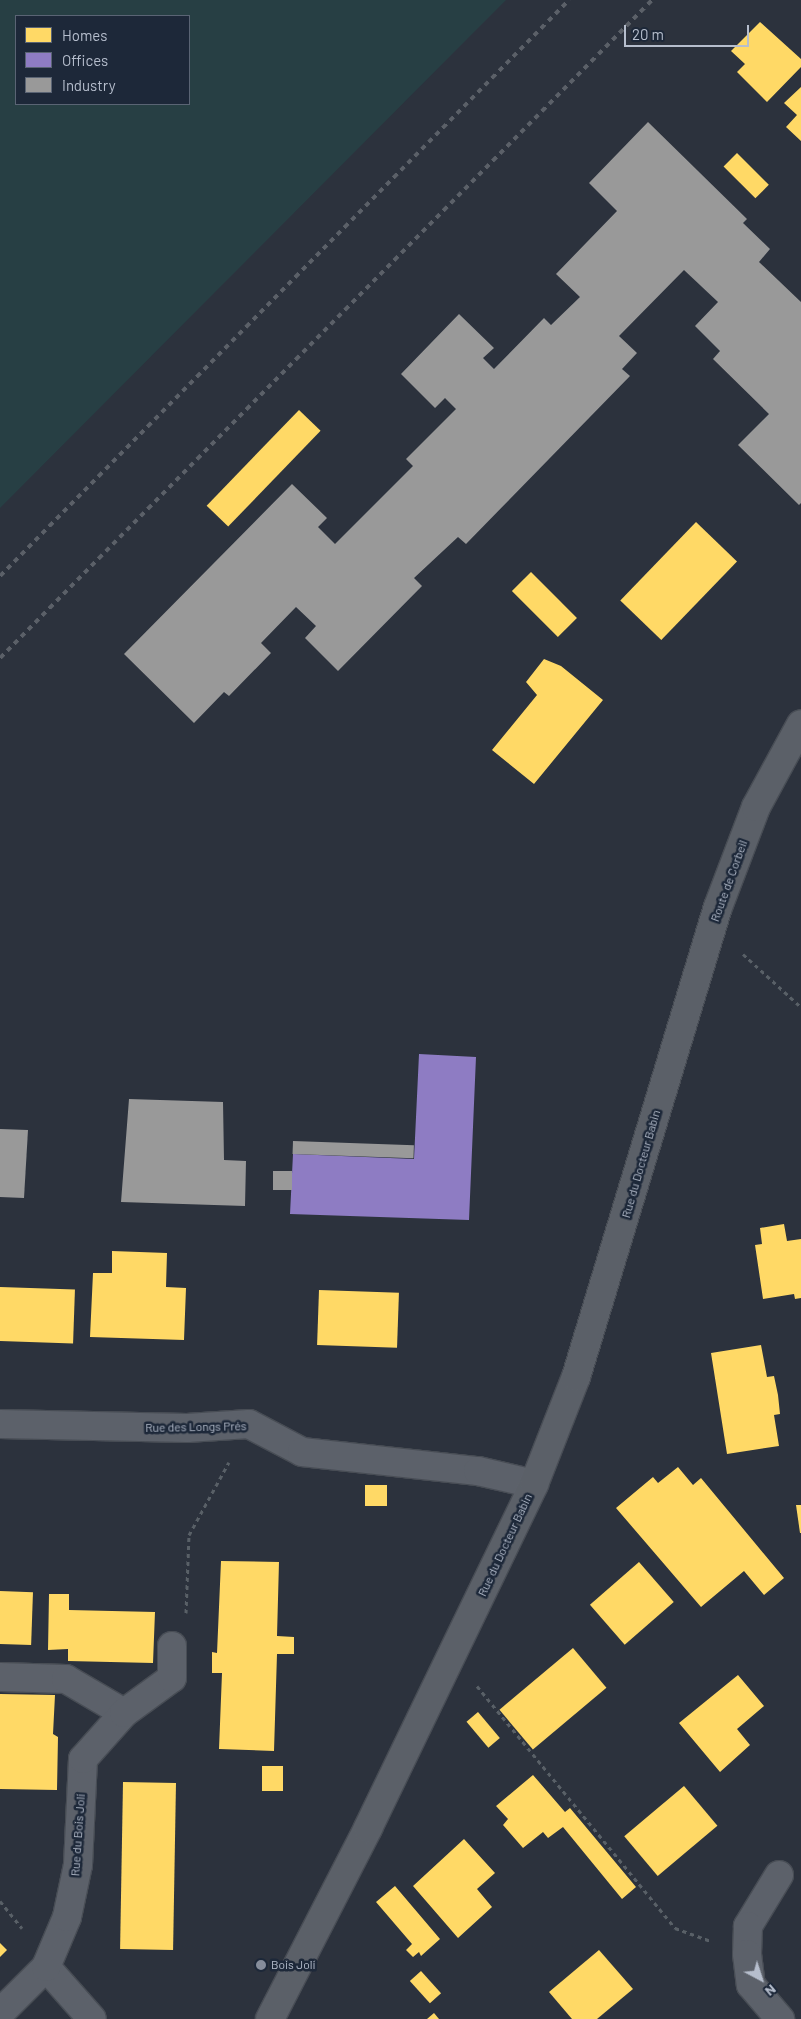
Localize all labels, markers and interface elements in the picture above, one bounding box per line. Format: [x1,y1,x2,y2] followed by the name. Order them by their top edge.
[15,15,190,105] legend
[626,15,751,47] scale bar
[632,25,664,43] text: 20 m
[62,26,107,44] text: Homes
[62,51,108,69] text: Offices
[62,76,116,94] text: Industry
[708,838,750,924] street label: Route de Corbeil
[619,1108,663,1220] street label: Rue du Docteur Babin
[145,1419,247,1435] street label: Rue des Longs Prés
[475,1491,535,1599] street label: Rue du Docteur Babin
[68,1793,88,1877] street label: Rue du Bois Joli
[736,1954,786,2004] north arrow
[271,1958,316,1972] place label: Bois Joli
[255,1959,267,1971] marker: Bois Joli
[762,1981,780,2000] text: N

